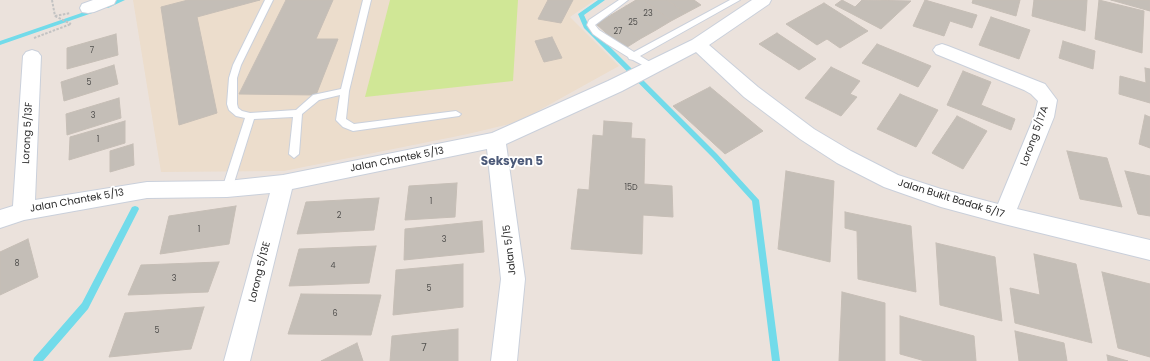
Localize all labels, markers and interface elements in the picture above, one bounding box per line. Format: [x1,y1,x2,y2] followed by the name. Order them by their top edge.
[643,9,653,19] house number: 23
[628,18,638,28] house number: 25
[614,27,622,37] house number: 27
[90,46,94,56] house number: 7
[86,78,92,88] house number: 5
[20,102,36,164] street label: Lorong 5/13F
[1019,104,1051,168] street label: Lorong 5/17A
[91,111,95,121] house number: 3
[97,135,99,145] house number: 1
[349,145,445,175] street label: Jalan Chantek 5/13
[481,155,543,169] district label: Seksyen 5
[896,177,1006,221] street label: Jalan Bukit Badak 5/17
[624,183,638,193] house number: 15D
[29,187,125,215] street label: Jalan Chantek 5/13
[430,197,432,207] house number: 1
[337,211,341,221] house number: 2
[501,224,519,276] street label: Jalan 5/15
[198,225,200,235] house number: 1
[442,235,446,245] house number: 3
[247,240,273,304] street label: Lorong 5/13E
[14,259,20,269] house number: 8
[330,261,336,271] house number: 4
[172,274,176,284] house number: 3
[426,284,432,294] house number: 5
[332,309,338,319] house number: 6
[154,326,160,336] house number: 5
[421,342,427,354] house number: 7

